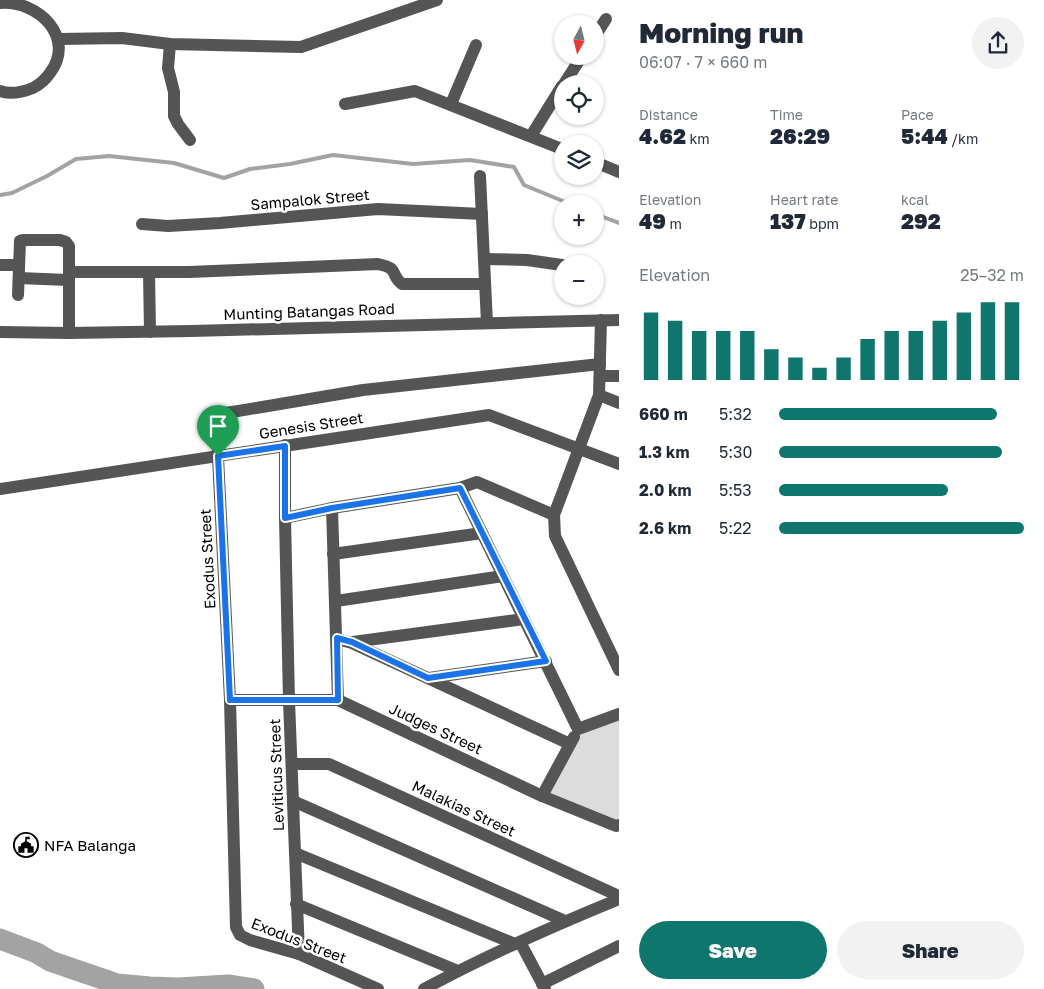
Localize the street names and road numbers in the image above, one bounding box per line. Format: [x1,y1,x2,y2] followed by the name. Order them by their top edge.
[250,185,370,213] street label: Sampalok Street
[223,299,395,323] street label: Munting Batangas Road
[258,408,364,442] street label: Genesis Street
[195,508,219,610] street label: Exodus Street
[387,699,485,757] street label: Judges Street
[265,718,287,832] street label: Leviticus Street
[410,776,518,840] street label: Malakias Street
[249,914,349,966] street label: Exodus Street

